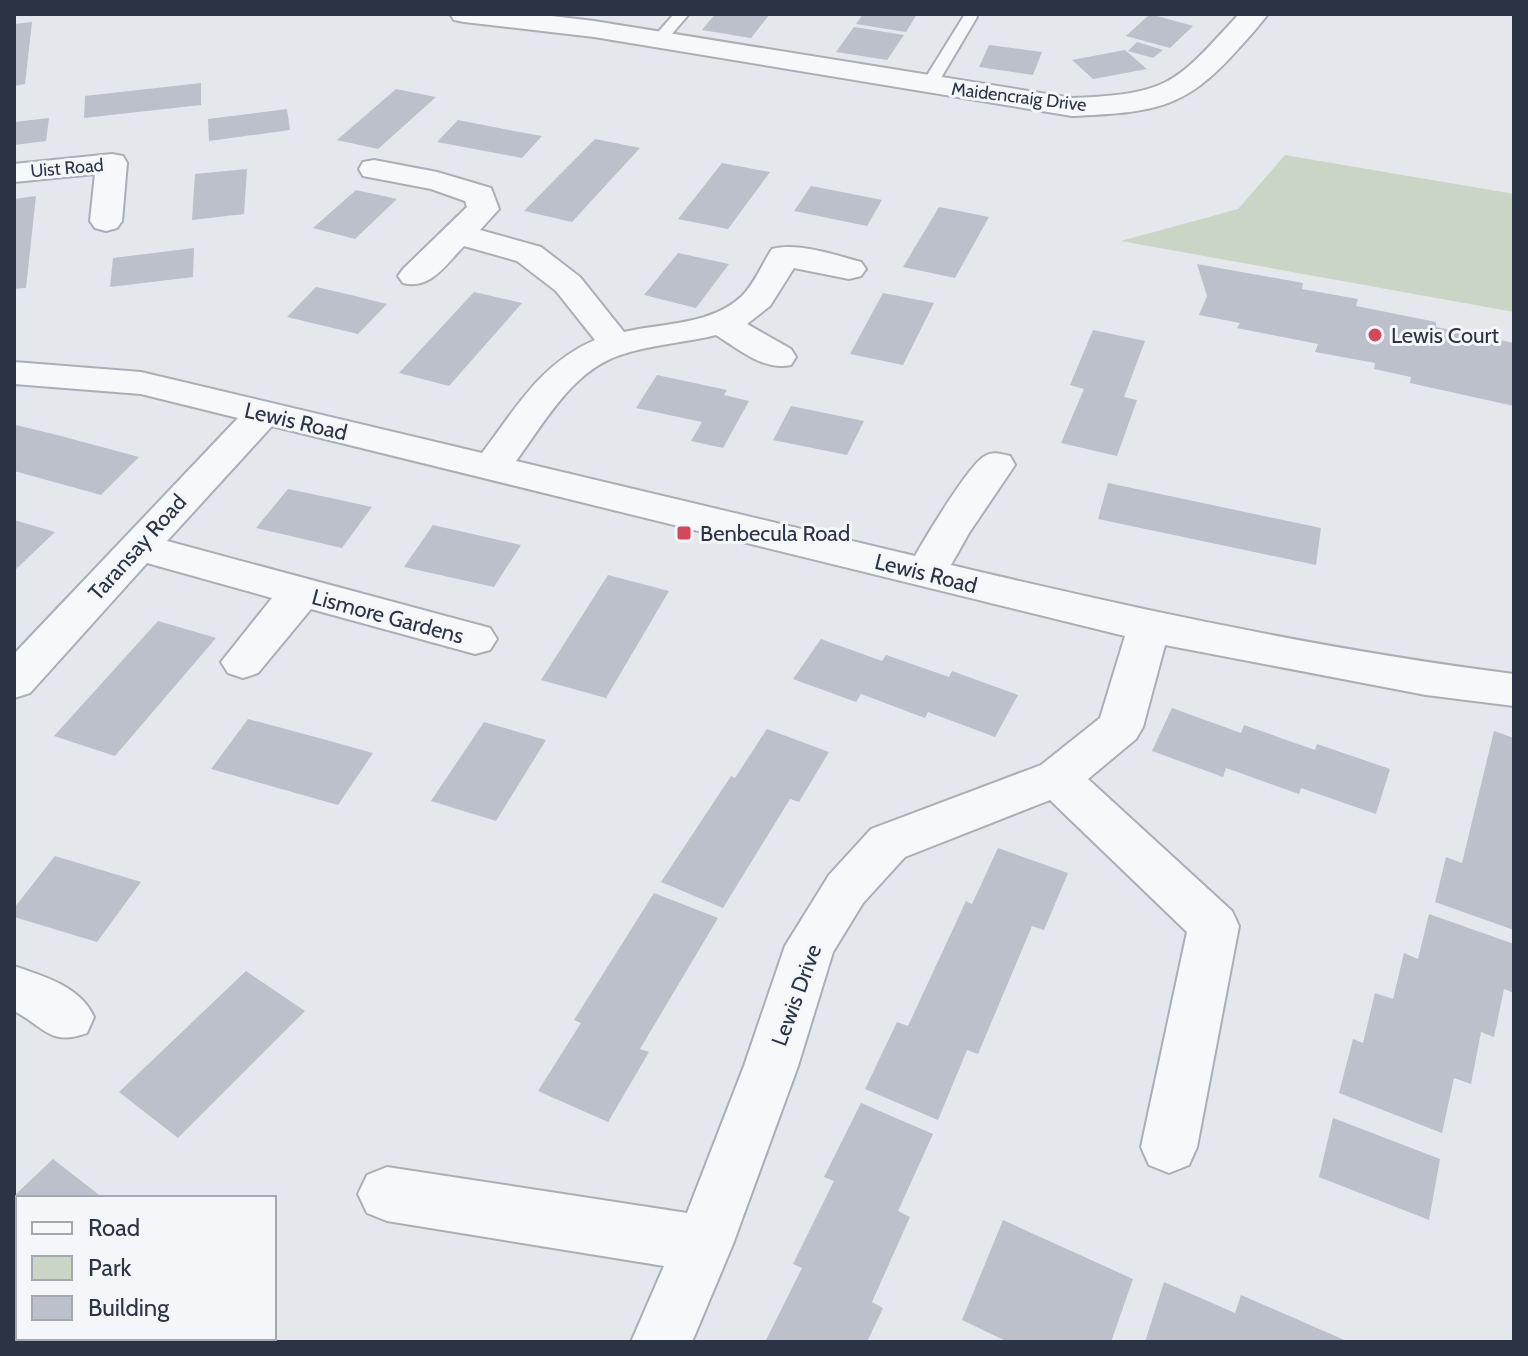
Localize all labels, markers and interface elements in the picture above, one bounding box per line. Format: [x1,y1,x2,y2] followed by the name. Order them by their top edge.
[950,78,1088,116] street label: Maidencraig Drive
[30,154,104,182] street label: Uist Road
[1391,322,1500,349] place label: Lewis Court
[1366,326,1384,344] marker: Lewis Court
[242,397,350,446] street label: Lewis Road
[83,489,192,606] street label: Taransay Road
[700,520,850,547] place label: Benbecula Road
[675,524,693,542] marker: Benbecula Road
[872,548,980,599] street label: Lewis Road
[309,583,467,650] street label: Lismore Gardens
[766,941,827,1050] street label: Lewis Drive
[16,1196,276,1340] legend
[88,1213,140,1242] text: Road
[88,1253,131,1282] text: Park
[88,1293,170,1322] text: Building

